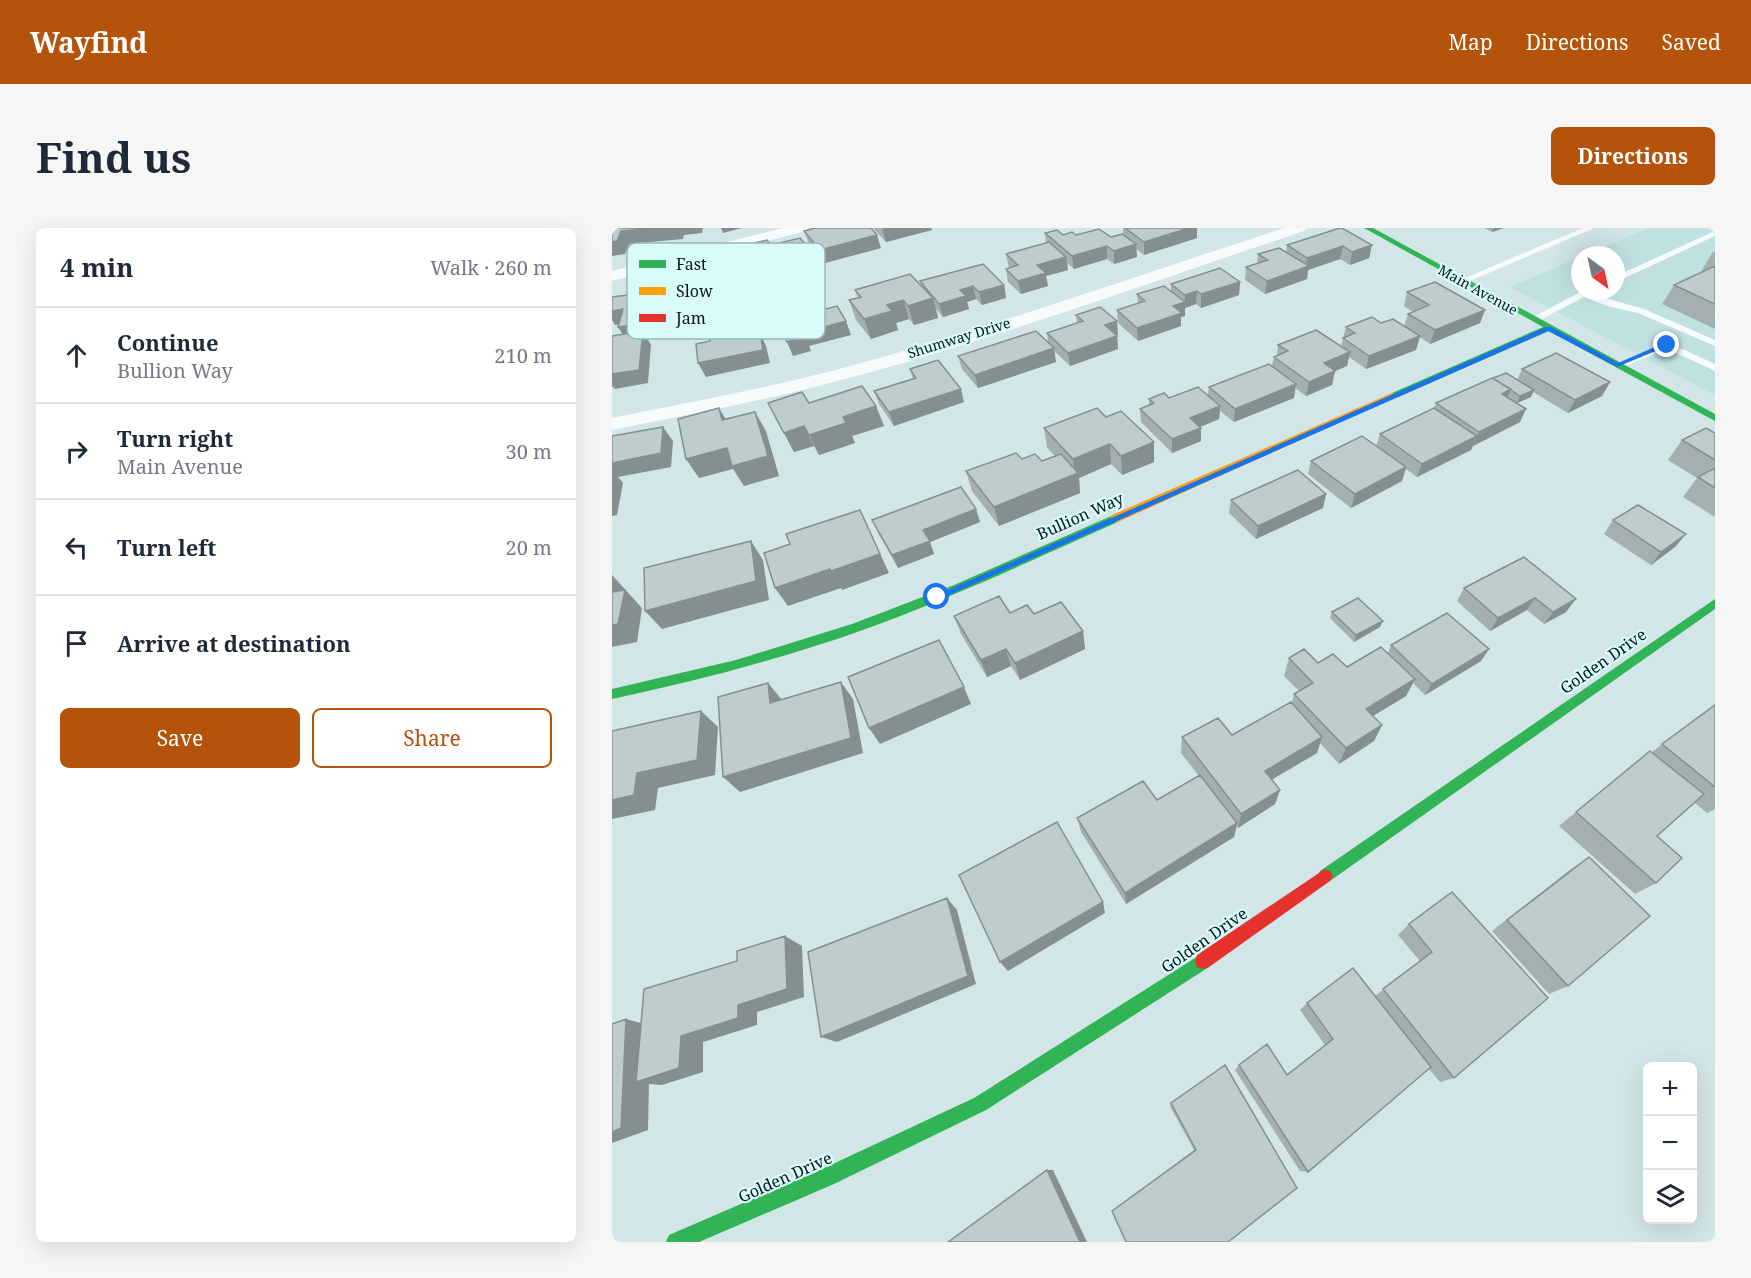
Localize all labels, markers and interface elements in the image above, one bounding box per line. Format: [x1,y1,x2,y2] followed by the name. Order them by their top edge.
[30,23,148,61] text: Wayfind
[1448,28,1493,56] text: Map
[1526,28,1628,56] text: Directions
[1661,28,1721,56] text: Saved
[1551,127,1715,185] button: Directions
[36,128,191,185] text: Find us
[627,243,825,339] legend
[1571,246,1625,300] north arrow
[60,249,134,285] text: 4 min
[676,253,707,275] text: Fast
[430,254,552,281] text: Walk · 260 m
[1435,260,1521,319] street label: Main Avenue
[676,280,713,302] text: Slow
[675,307,706,329] text: Jam
[905,313,1013,362] street label: Shumway Drive
[117,327,219,357] text: Continue
[1653,331,1679,357] route end
[60,339,93,372] icon: ahead
[494,342,552,369] text: 210 m
[117,357,233,384] text: Bullion Way
[117,423,233,453] text: Turn right
[60,435,93,468] icon: right
[506,438,552,465] text: 30 m
[117,453,243,480] text: Main Avenue
[1033,487,1128,545] street label: Bullion Way
[60,531,93,564] icon: left
[117,532,216,562] text: Turn left
[506,534,552,561] text: 20 m
[923,583,949,609] route start
[1555,623,1651,699] street label: Golden Drive
[60,627,93,660] icon: arrive
[117,628,351,658] text: Arrive at destination
[60,708,300,768] button: Save
[312,708,552,768] button: Share
[1156,902,1252,978] street label: Golden Drive
[1643,1062,1697,1224] map controls
[1643,1062,1697,1116] button: +
[1643,1116,1697,1170] button: −
[735,1146,835,1208] street label: Golden Drive
[1643,1170,1697,1224] button: layers

